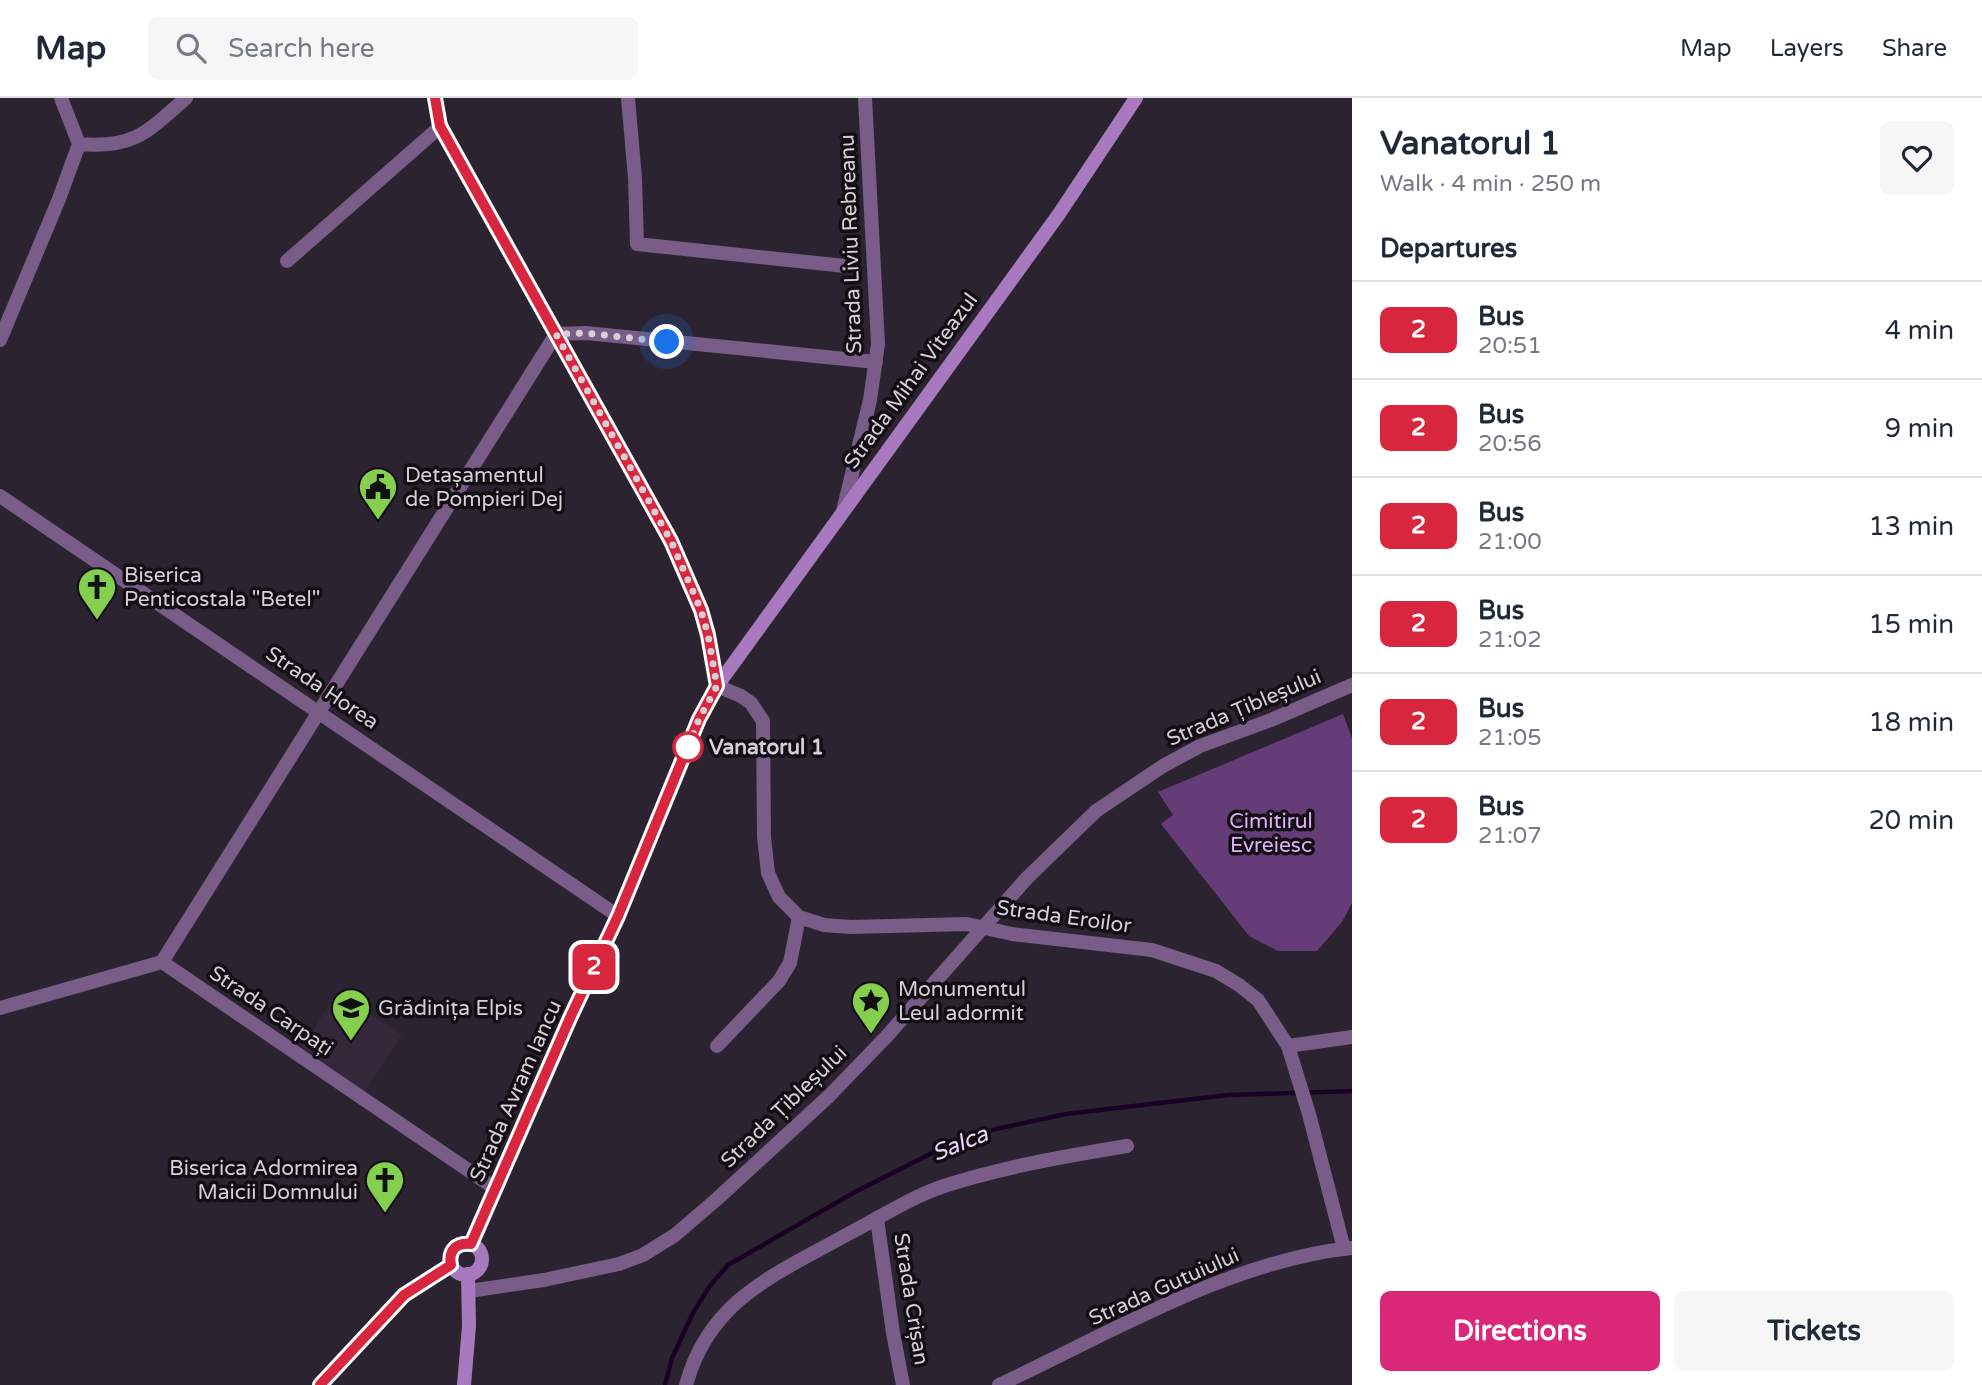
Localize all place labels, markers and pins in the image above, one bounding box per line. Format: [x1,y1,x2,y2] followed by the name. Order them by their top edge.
[405,463,563,512] place label: Detașamentul de Pompieri Dej
[357,466,399,521] public building icon: Detașamentul de Pompieri Dej
[124,563,320,612] place label: Biserica Penticostala "Betel"
[76,566,118,621] church icon: Biserica Penticostala "Betel"
[673,732,703,762] marker: Vanatorul 1
[709,735,824,760] place label: Vanatorul 1
[898,977,1026,1026] place label: Monumentul Leul adormit
[850,980,892,1035] place icon: Monumentul Leul adormit
[330,987,372,1042] school or university icon: Grădinița Elpis
[378,996,523,1021] place label: Grădinița Elpis
[169,1156,358,1205] place label: Biserica Adormirea Maicii Domnului
[364,1159,406,1214] church icon: Biserica Adormirea Maicii Domnului

